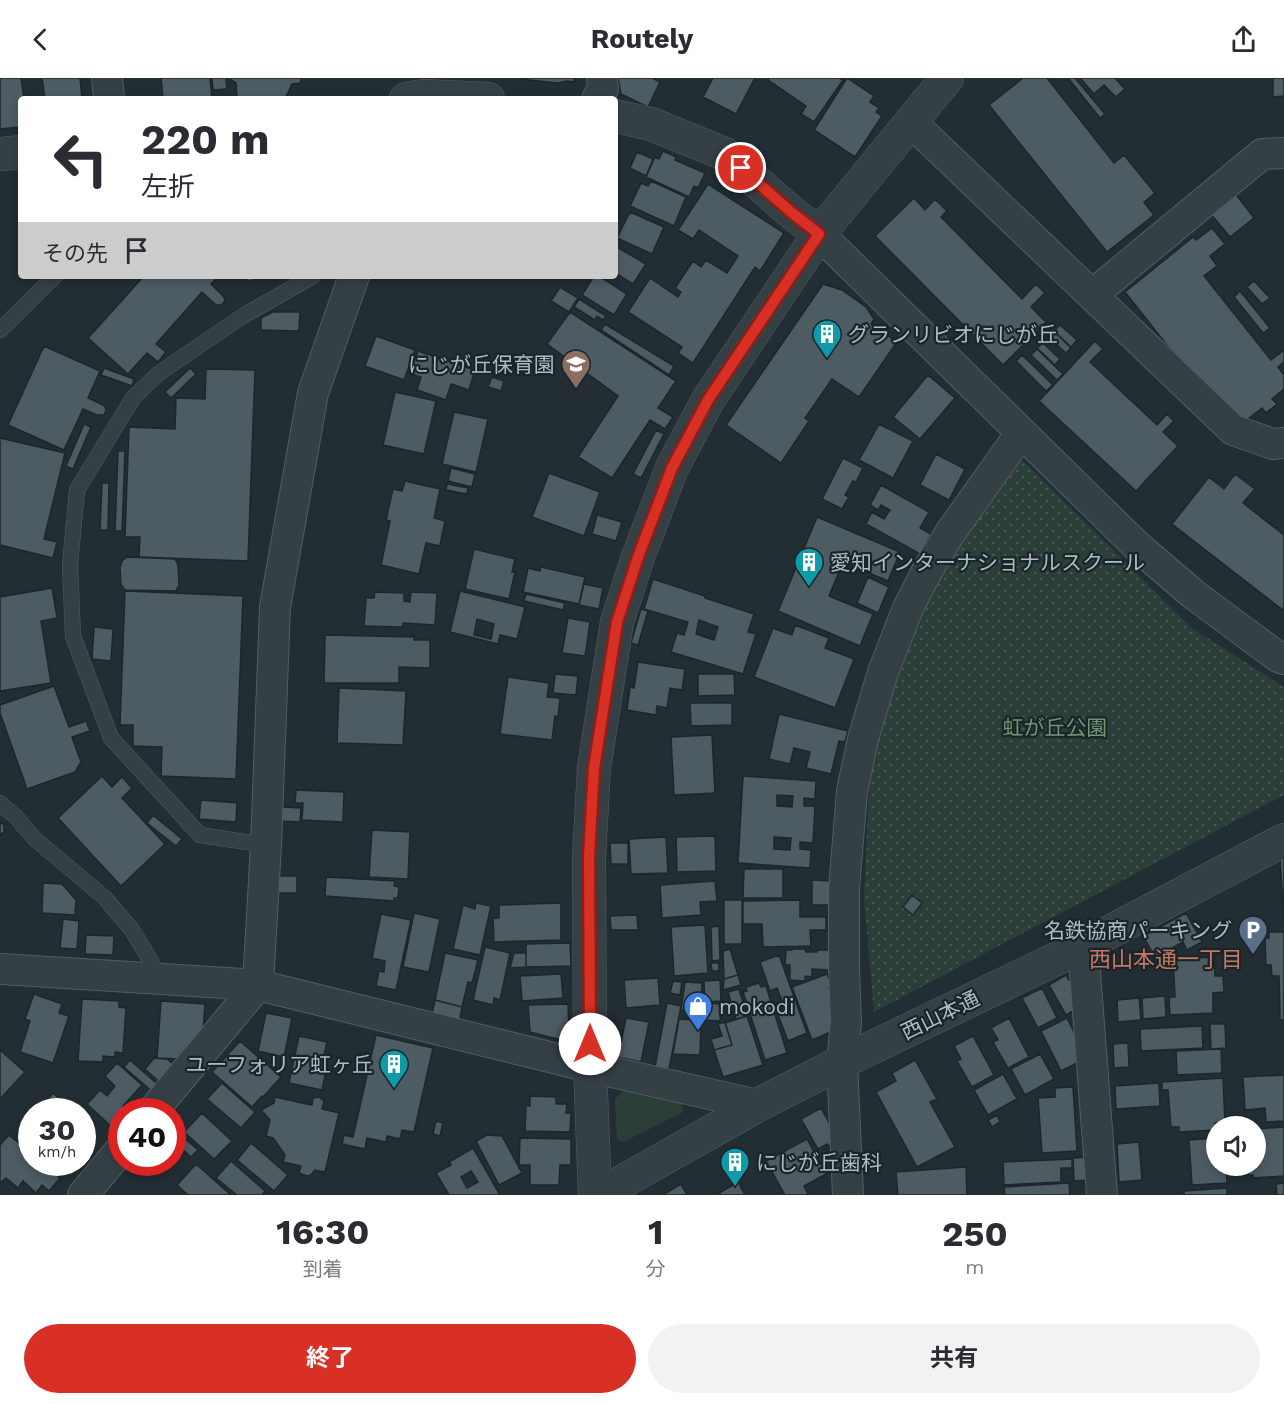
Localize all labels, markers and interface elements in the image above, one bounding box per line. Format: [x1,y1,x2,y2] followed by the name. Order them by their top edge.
[24,23,57,56] icon: back
[591,23,693,55] text: Routely
[1227,23,1260,56] icon: share
[141,115,270,164] text: 220 m
[42,120,120,198] icon: left
[715,142,766,193] pin
[724,151,757,184] icon: arrive
[141,171,195,203] text: 左折
[120,234,153,267] icon: arrive
[42,241,108,266] text: その先
[811,318,843,360] building icon: グランリビオにじが丘
[848,322,1058,347] place label: グランリビオにじが丘
[560,348,592,390] school or university icon: にじが丘保育園
[408,352,555,377] place label: にじが丘保育園
[793,546,825,588] building icon: 愛知インターナショナルスクール
[830,550,1145,575] place label: 愛知インターナショナルスクール
[1003,715,1108,740] park label: 虹が丘公園
[1237,914,1269,956] parking icon: 名鉄協商パーキング
[1044,918,1232,943] place label: 名鉄協商パーキング
[1089,947,1243,972] district label: 西山本通一丁目
[897,985,983,1045] street label: 西山本通
[682,990,714,1032] shop icon: mokodi
[719,994,795,1019] place label: mokodi
[558,1012,622,1076] position arrow
[378,1048,410,1090] building icon: ユーフォリア虹ヶ丘
[185,1052,373,1077] place label: ユーフォリア虹ヶ丘
[108,1098,186,1176] speed limit sign: 40
[38,1112,76,1147] text: 30
[1206,1116,1266,1176] map controls
[1206,1116,1266,1176] button: sound
[38,1143,76,1161] text: km/h
[719,1146,751,1188] building icon: にじが丘歯科
[756,1150,882,1175] place label: にじが丘歯科
[276,1211,369,1253] text: 16:30
[648,1211,664,1253] text: 1
[942,1213,1008,1255] text: 250
[965,1255,984,1279] text: m
[303,1257,343,1281] text: 到着
[646,1257,666,1281] text: 分
[24,1324,636,1393] button: 終了
[648,1324,1260,1393] button: 共有

